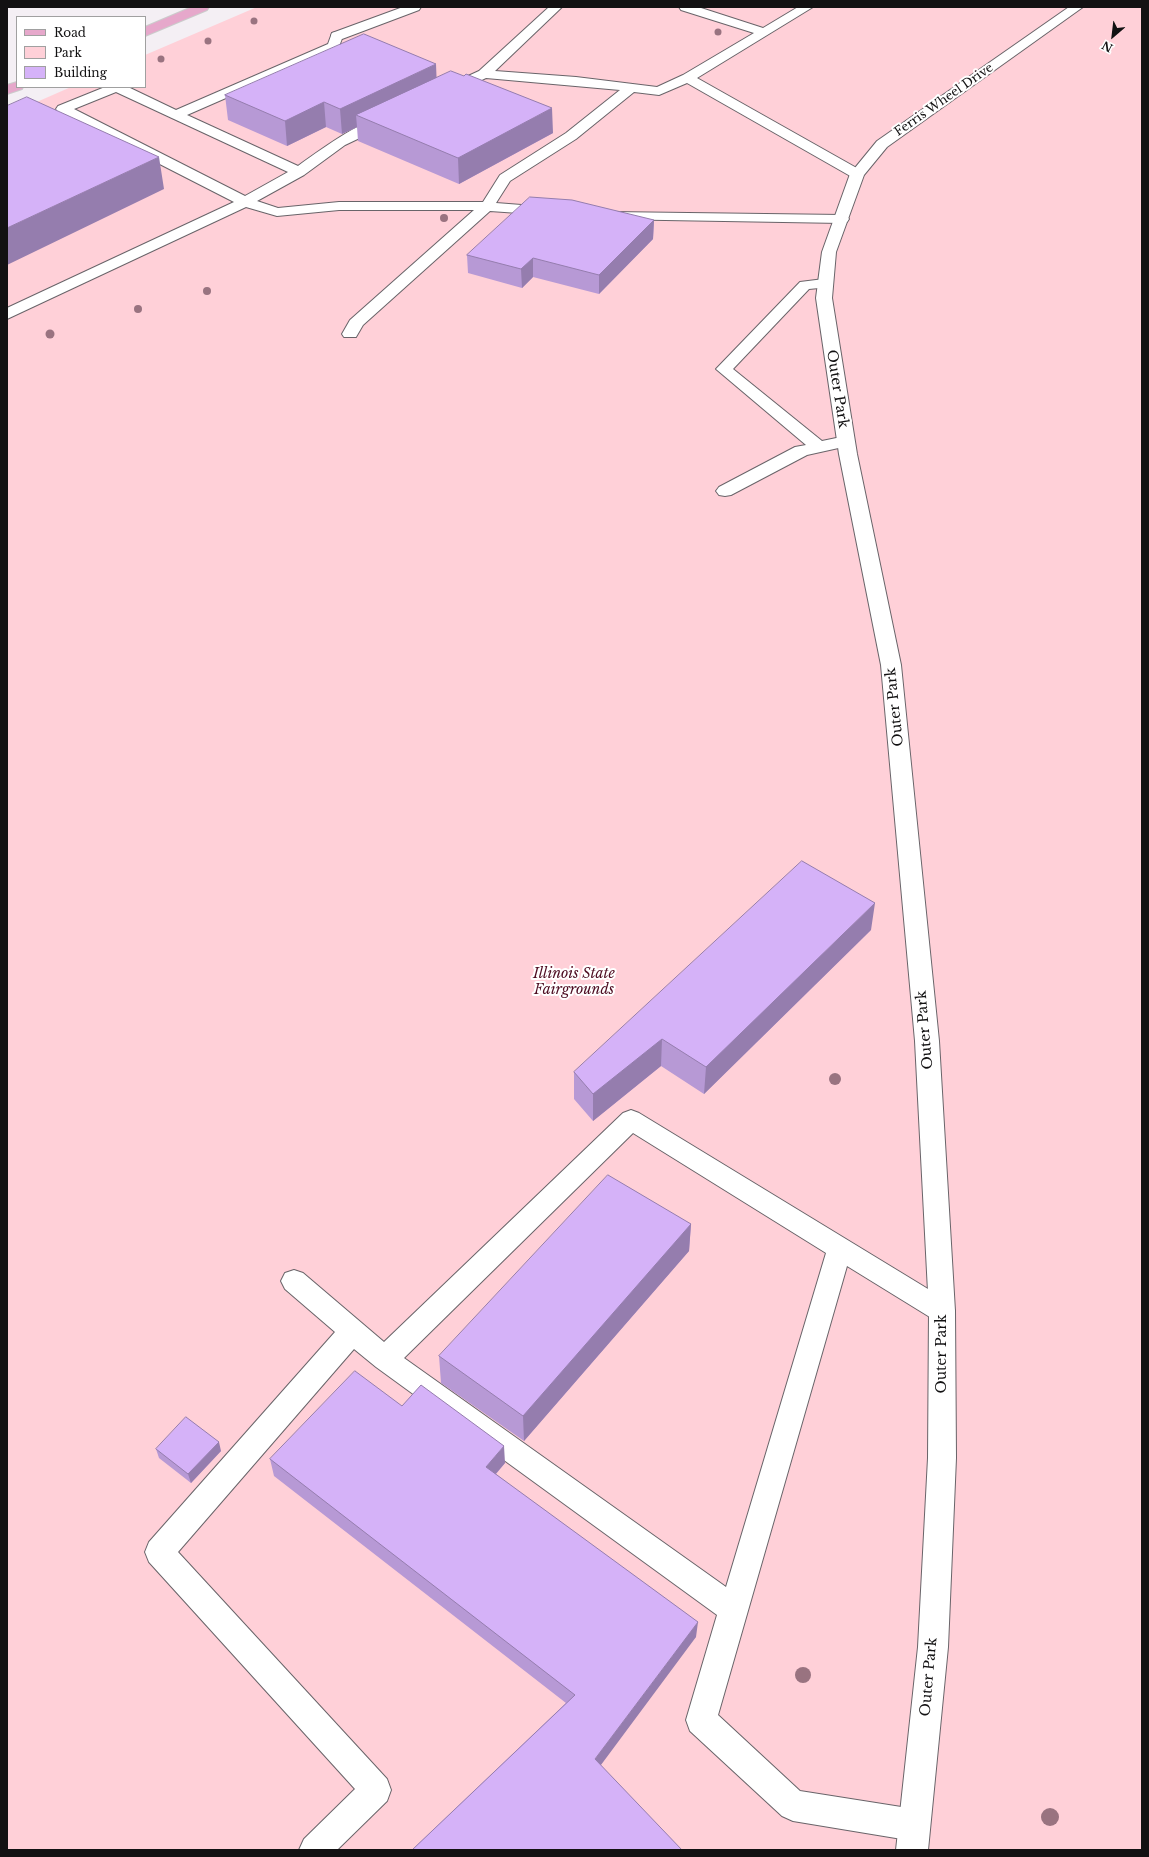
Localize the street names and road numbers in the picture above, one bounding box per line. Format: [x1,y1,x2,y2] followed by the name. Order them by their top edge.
[892,61,996,139] street label: Ferris Wheel Drive
[823,349,851,429] street label: Outer Park
[883,667,907,747] street label: Outer Park
[913,990,937,1070] street label: Outer Park
[934,1314,950,1394] street label: Outer Park
[917,1637,941,1717] street label: Outer Park

